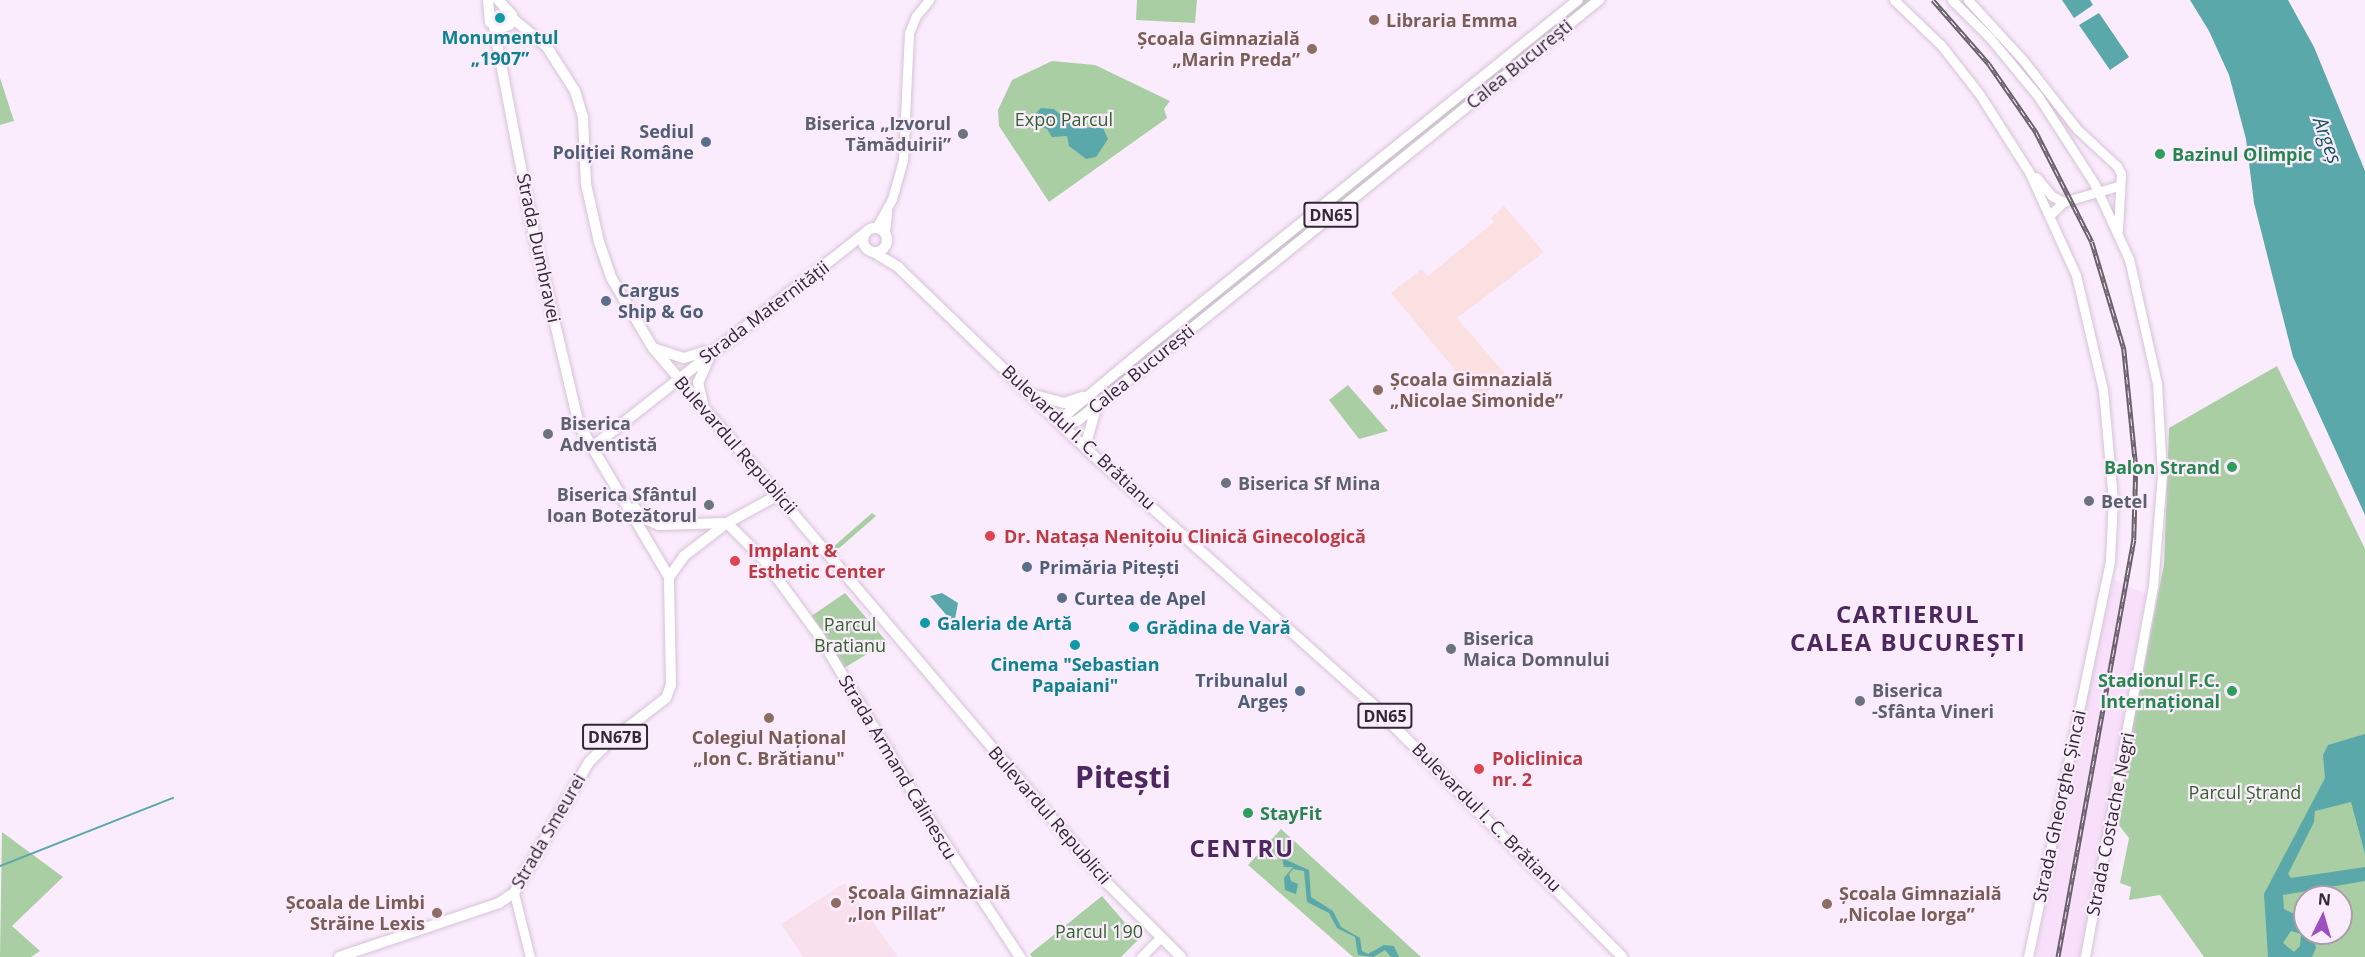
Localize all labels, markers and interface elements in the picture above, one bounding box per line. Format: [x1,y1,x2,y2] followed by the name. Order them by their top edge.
[1386,9,1518,31] place label: Libraria Emma
[493,11,507,25] marker: Monumentul „1907”
[1367,13,1381,27] marker: Libraria Emma
[1462,15,1576,113] street label: Calea București
[441,27,559,70] place label: Monumentul „1907”
[1137,28,1300,70] place label: Școala Gimnazială „Marin Preda”
[1305,42,1319,56] marker: Școala Gimnazială „Marin Preda”
[1015,108,1113,130] park label: Expo Parcul
[805,113,951,156] place label: Biserica „Izvorul Tămăduirii”
[2309,113,2347,167] water label: Argeș
[552,121,694,164] place label: Sediul Poliției Române
[956,127,970,141] marker: Biserica „Izvorul Tămăduirii”
[699,135,713,149] marker: Sediul Poliției Române
[2172,143,2312,165] place label: Bazinul Olimpic
[2153,147,2167,161] marker: Bazinul Olimpic
[513,171,565,325] street label: Strada Dumbravei
[1302,202,1360,228] road number: DN65
[695,256,833,368] street label: Strada Maternității
[618,280,704,322] place label: Cargus Ship & Go
[599,294,613,308] marker: Cargus Ship & Go
[1084,320,1198,418] street label: Calea București
[998,360,1160,514] street label: Bulevardul I. C. Brătianu
[1390,369,1563,412] place label: Școala Gimnazială „Nicolae Simonide”
[670,371,802,519] street label: Bulevardul Republicii
[1371,383,1385,397] marker: Școala Gimnazială „Nicolae Simonide”
[560,413,657,456] place label: Biserica Adventistă
[541,427,555,441] marker: Biserica Adventistă
[2104,456,2220,478] place label: Balon Strand
[2225,460,2239,474] marker: Balon Strand
[1238,472,1380,494] place label: Biserica Sf Mina
[1219,476,1233,490] marker: Biserica Sf Mina
[547,484,697,526] place label: Biserica Sfântul Ioan Botezătorul
[2101,490,2148,512] place label: Betel
[2082,494,2096,508] marker: Betel
[702,498,716,512] marker: Biserica Sfântul Ioan Botezătorul
[1004,525,1366,547] place label: Dr. Natașa Nenițoiu Clinică Ginecologică
[981,527,999,545] marker: Dr. Natașa Nenițoiu Clinică Ginecologică
[748,540,885,582] place label: Implant & Esthetic Center
[726,552,744,570] marker: Implant & Esthetic Center
[1039,556,1179,578] place label: Primăria Pitești
[1020,560,1034,574] marker: Primăria Pitești
[1074,587,1206,609] place label: Curtea de Apel
[1055,591,1069,605] marker: Curtea de Apel
[1790,600,2026,656] district label: CARTIERUL CALEA BUCUREȘTI
[937,612,1072,634] place label: Galeria de Artă
[814,614,886,656] park label: Parcul Bratianu
[918,616,932,630] marker: Galeria de Artă
[1146,616,1291,638] place label: Grădina de Vară
[1127,620,1141,634] marker: Grădina de Vară
[1463,628,1610,670] place label: Biserica Maica Domnului
[1068,638,1082,652] marker: Cinema "Sebastian Papaiani"
[1444,642,1458,656] marker: Biserica Maica Domnului
[991,654,1159,696] place label: Cinema "Sebastian Papaiani"
[1195,670,1288,712] place label: Tribunalul Argeș
[2098,670,2220,712] place label: Stadionul F.C. Internațional
[834,671,962,863] street label: Strada Armand Călinescu
[1872,680,1994,722] place label: Biserica -Sfânta Vineri
[1293,684,1307,698] marker: Tribunalul Argeș
[2225,684,2239,698] marker: Stadionul F.C. Internațional
[1853,694,1867,708] marker: Biserica -Sfânta Vineri
[1356,703,1414,729] road number: DN65
[2028,708,2090,904] street label: Strada Gheorghe Șincai
[762,711,776,725] marker: Colegiul Național „Ion C. Brătianu"
[582,724,648,750] road number: DN67B
[692,727,846,770] place label: Colegiul Național „Ion C. Brătianu"
[2082,731,2138,917] street label: Strada Costache Negri
[1408,738,1566,896] street label: Bulevardul I. C. Brătianu
[984,741,1116,889] street label: Bulevardul Republicii
[1492,748,1583,790] place label: Policlinica nr. 2
[1075,759,1171,795] district label: Pitești
[1470,760,1488,778] marker: Policlinica nr. 2
[506,770,590,892] street label: Strada Smeurei
[2189,781,2301,803] park label: Parcul Ștrand
[1260,802,1322,824] place label: StayFit
[1241,806,1255,820] marker: StayFit
[1189,834,1295,862] district label: CENTRU
[848,882,1011,924] place label: Școala Gimnazială „Ion Pillat”
[1839,883,2002,926] place label: Școala Gimnazială „Nicolae Iorga”
[2293,885,2353,945] north arrow
[2317,888,2332,911] text: N
[286,892,425,934] place label: Școala de Limbi Străine Lexis
[829,896,843,910] marker: Școala Gimnazială „Ion Pillat”
[1820,897,1834,911] marker: Școala Gimnazială „Nicolae Iorga”
[430,906,444,920] marker: Școala de Limbi Străine Lexis
[1055,920,1143,942] park label: Parcul 190

